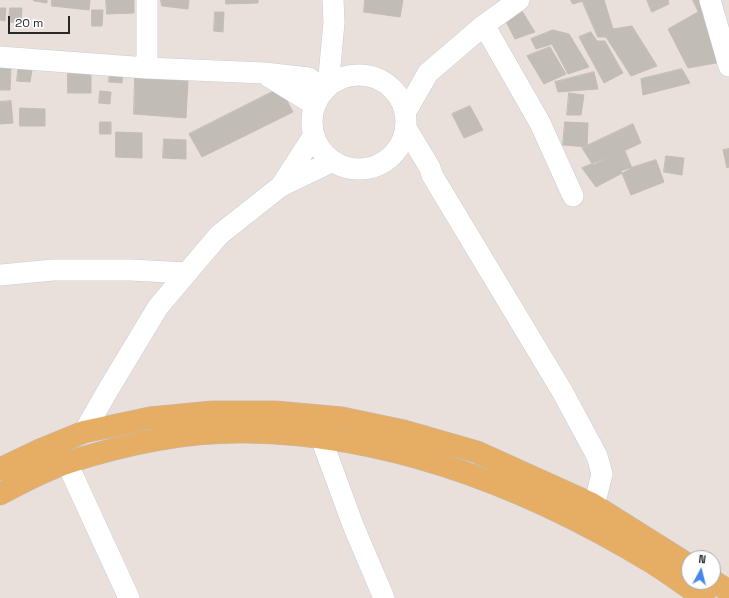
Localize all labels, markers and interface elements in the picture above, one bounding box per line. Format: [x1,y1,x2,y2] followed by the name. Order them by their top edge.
[10,8,72,34] scale bar
[15,15,43,31] text: 20 m
[681,550,721,590] north arrow
[698,552,707,566] text: N

